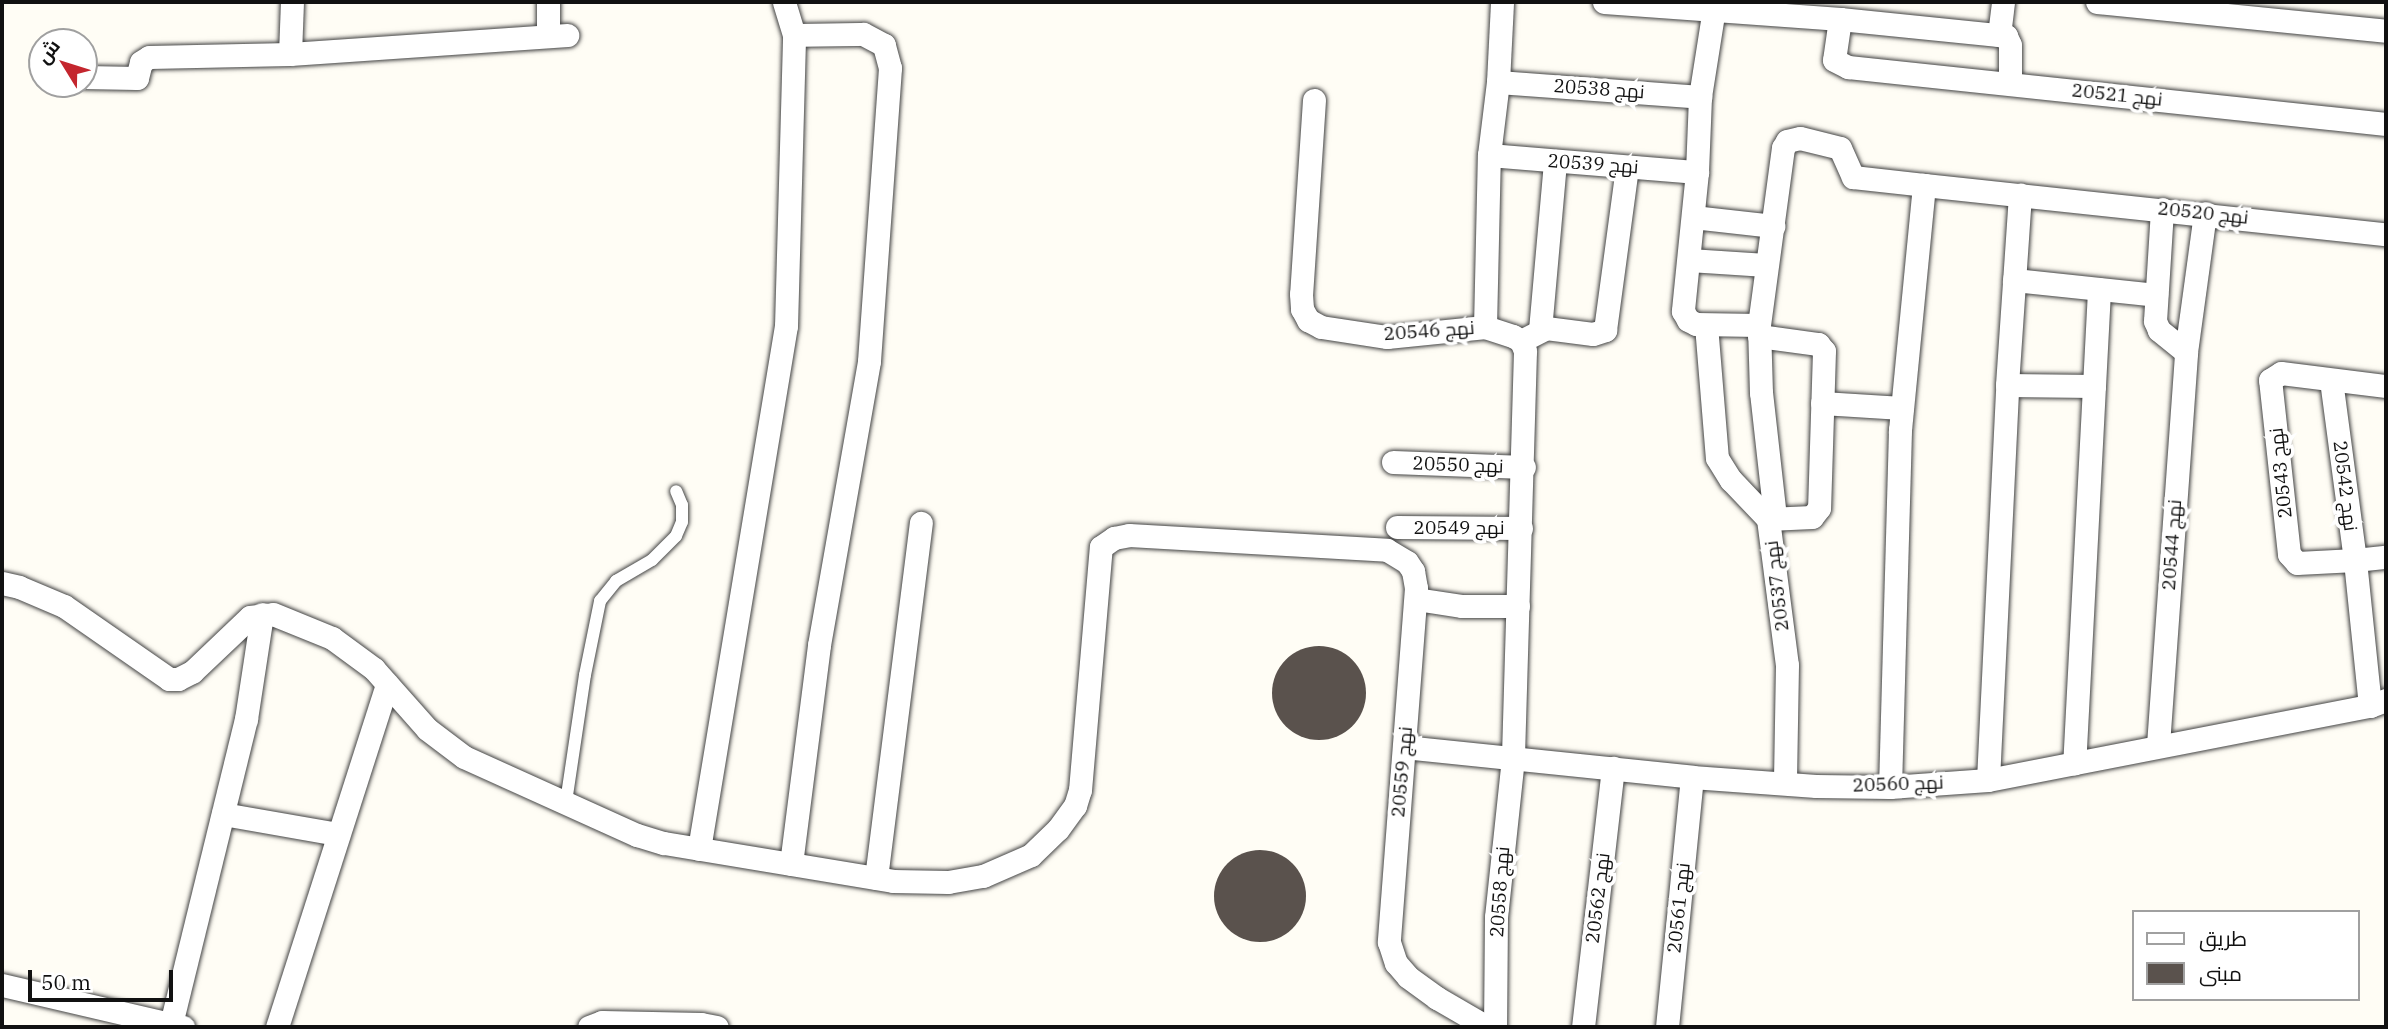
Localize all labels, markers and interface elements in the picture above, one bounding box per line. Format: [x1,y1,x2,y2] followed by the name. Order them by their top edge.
[28,28,98,98] north arrow
[31,34,65,68] text: ش
[1553,74,1645,104] street label: نهج 20538
[2071,79,2163,111] street label: نهج 20521
[1547,149,1639,179] street label: نهج 20539
[2157,197,2249,229] street label: نهج 20520
[1383,316,1475,346] street label: نهج 20546
[2265,427,2297,519] street label: نهج 20543
[2328,439,2362,533] street label: نهج 20542
[1412,452,1504,478] street label: نهج 20550
[2157,499,2187,591] street label: نهج 20544
[1414,517,1504,539] street label: نهج 20549
[1760,539,1794,633] street label: نهج 20537
[1387,726,1417,818] street label: نهج 20559
[1852,771,1944,797] street label: نهج 20560
[1485,846,1515,938] street label: نهج 20558
[1581,851,1615,945] street label: نهج 20562
[1663,862,1695,954] street label: نهج 20561
[2132,910,2360,1001] legend
[2199,924,2247,952] text: طريق
[32,956,177,1000] scale bar
[2199,959,2242,987] text: مبنى
[41,968,91,996] text: 50 m

